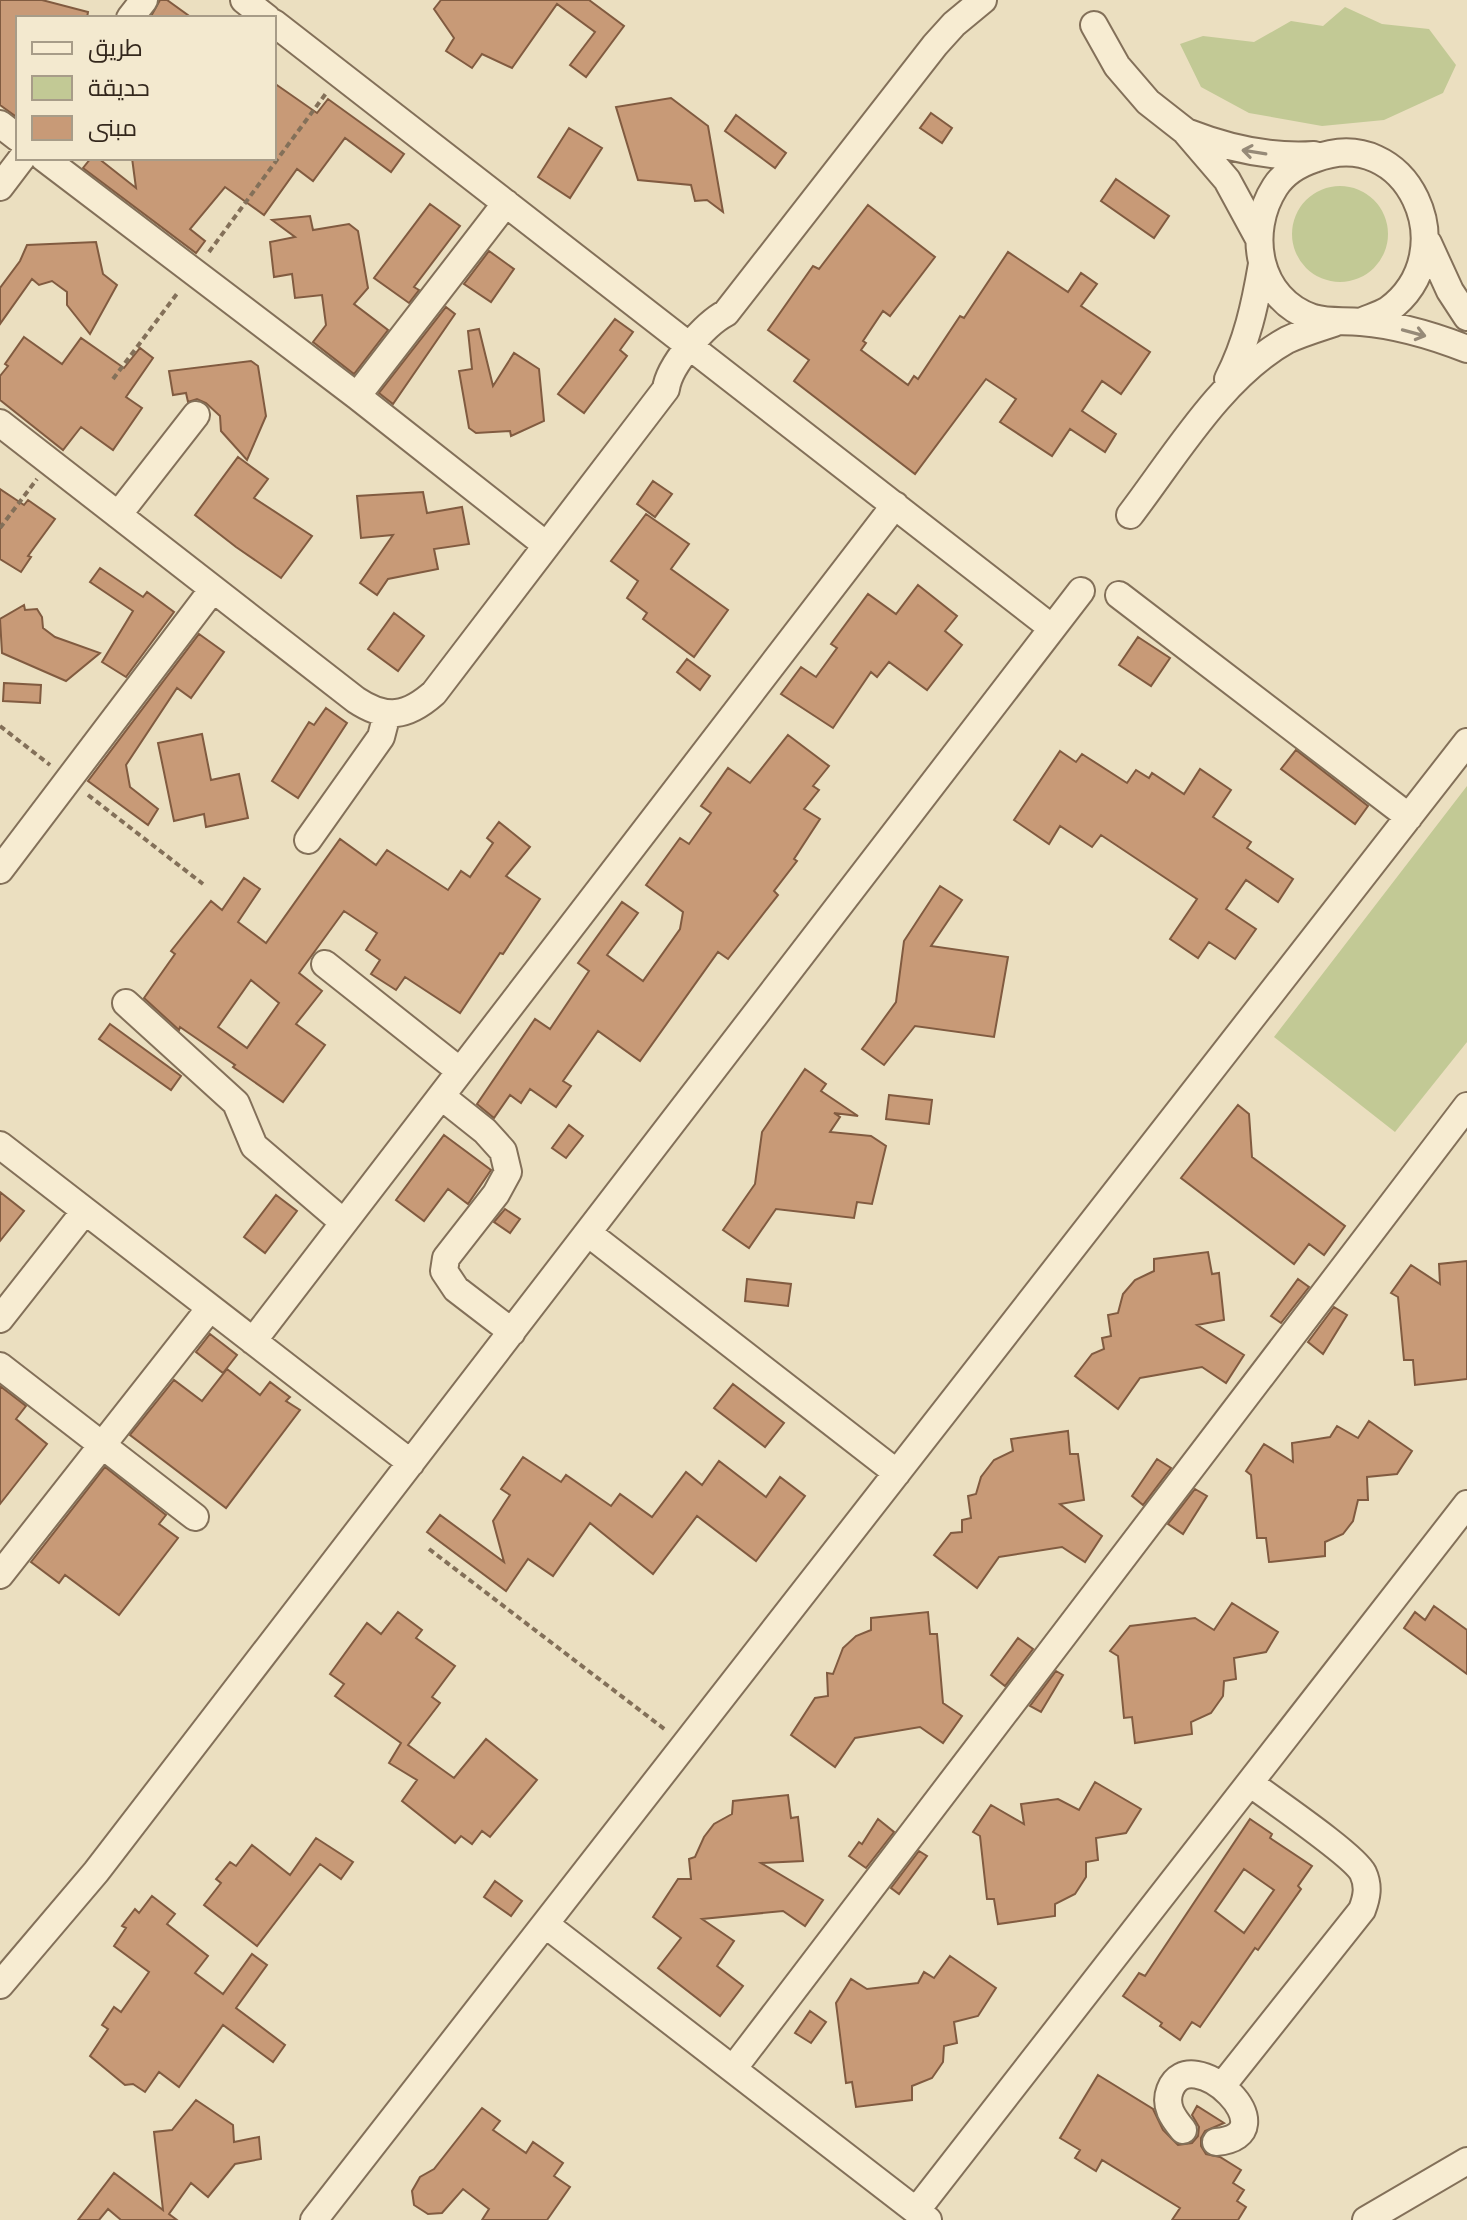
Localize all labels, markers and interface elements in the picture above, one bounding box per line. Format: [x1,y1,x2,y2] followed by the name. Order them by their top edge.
[16,16,276,160] legend
[88,31,143,64] text: طريق
[88,71,150,104] text: حديقة
[88,111,137,144] text: مبنى
[1242,144,1267,159] one-way arrow
[1401,326,1427,341] one-way arrow

